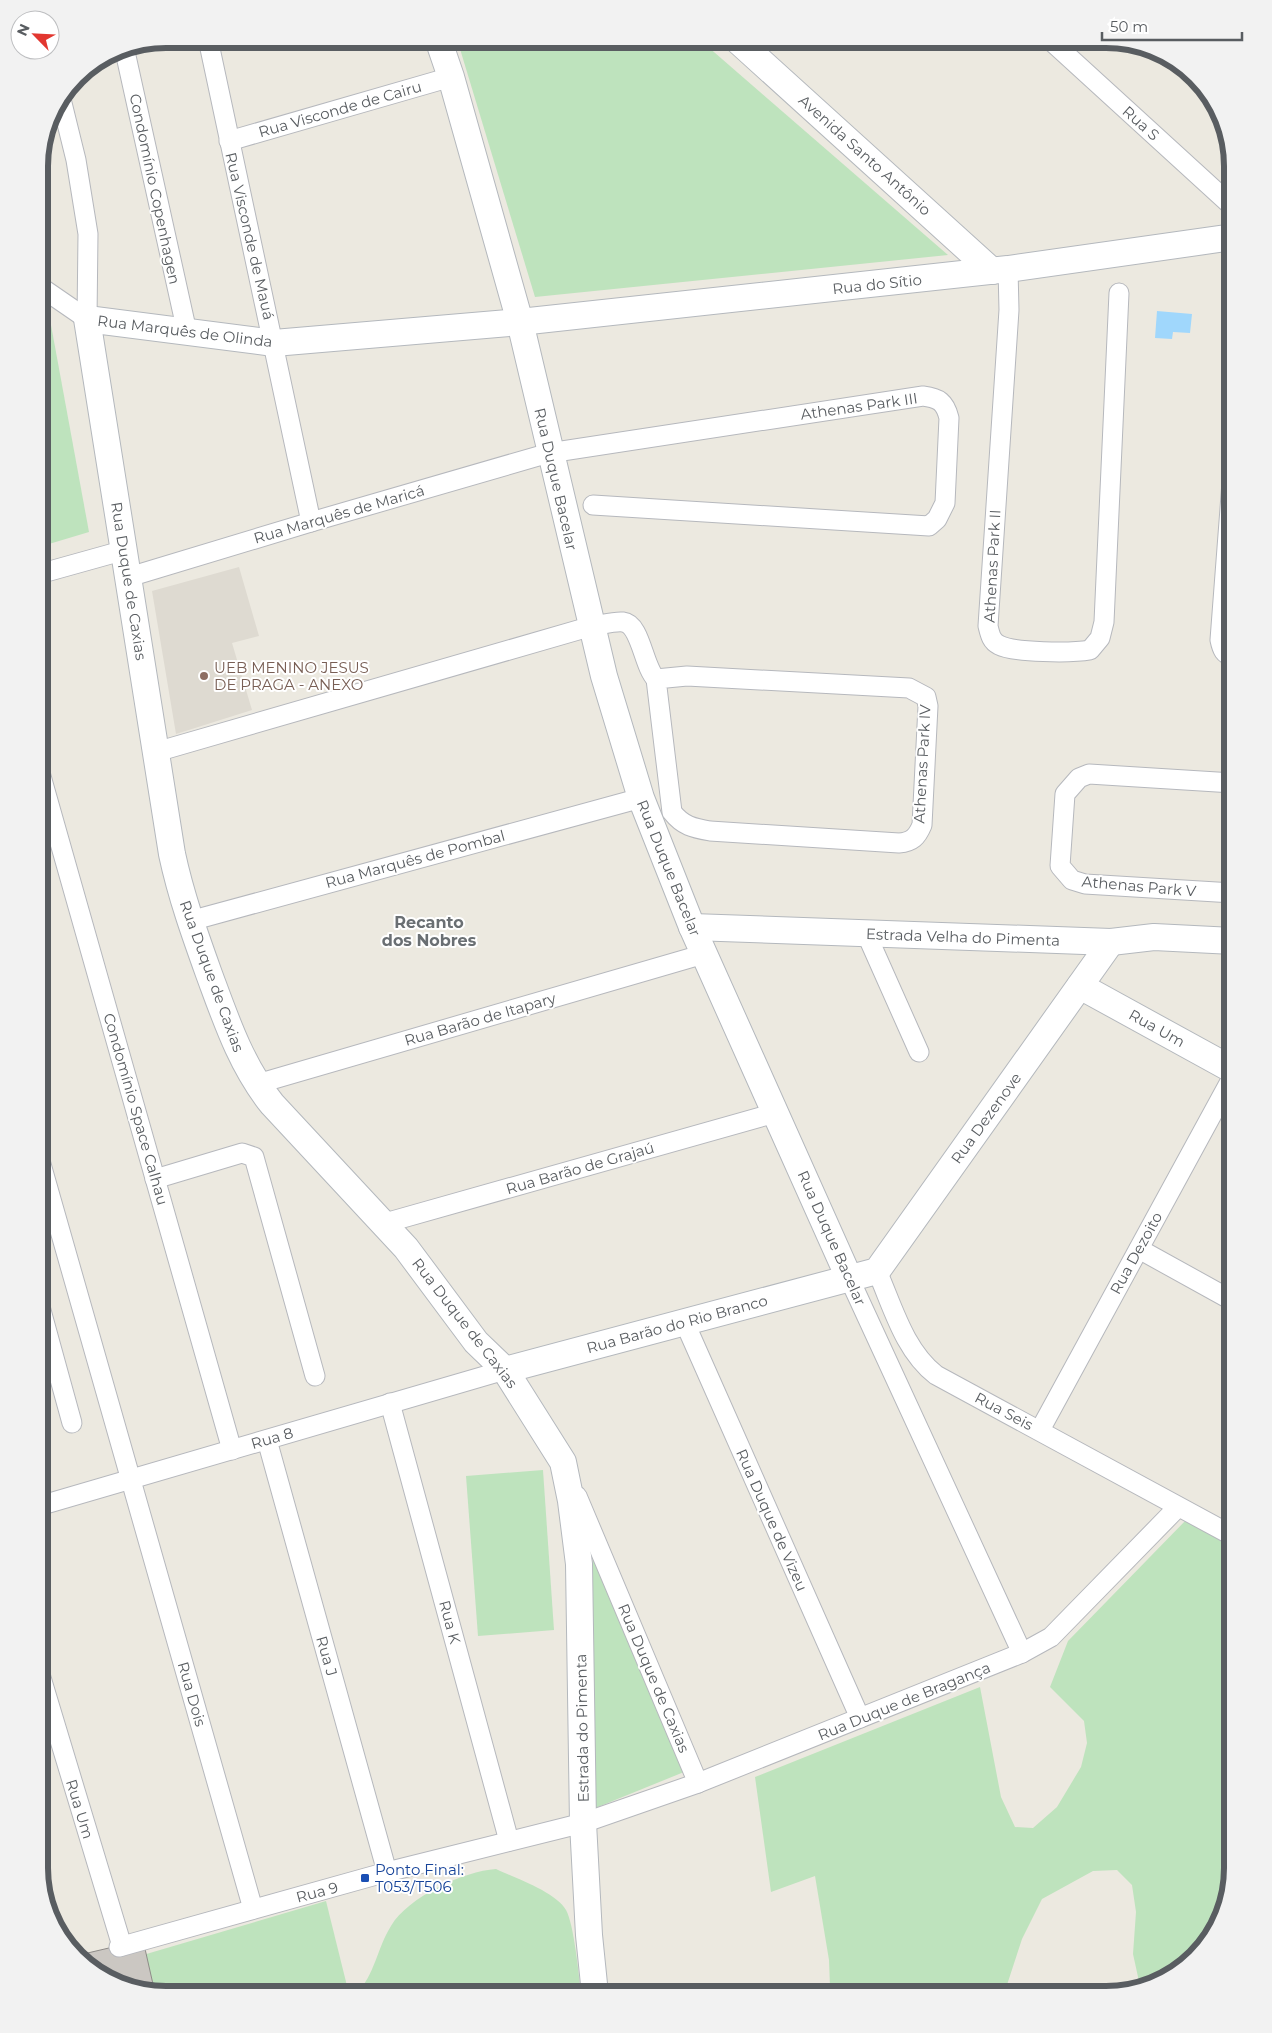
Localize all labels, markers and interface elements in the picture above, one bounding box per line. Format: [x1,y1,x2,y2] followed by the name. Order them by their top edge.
[10,10,60,60] north arrow
[1102,10,1242,42] scale bar
[1110,17,1148,36] text: 50 m
[13,21,34,39] text: N
[256,77,424,141] street label: Rua Visconde de Cairu
[795,91,935,219] street label: Avenida Santo Antônio
[125,92,185,286] street label: Condomínio Copenhagen
[1119,102,1163,144] street label: Rua S
[221,150,279,322] street label: Rua Visconde de Mauá
[831,270,923,298] street label: Rua do Sítio
[96,311,274,351] street label: Rua Marquês de Olinda
[799,388,919,424] street label: Athenas Park III
[530,406,582,552] street label: Rua Duque Bacelar
[251,480,427,548] street label: Rua Marquês de Maricá
[107,500,151,662] street label: Rua Duque de Caxias
[980,509,1004,623] street label: Athenas Park II
[214,658,369,694] place label: UEB MENINO JESUS DE PRAGA - ANEXO
[198,670,210,682] marker: UEB MENINO JESUS DE PRAGA - ANEXO
[909,703,935,824] street label: Athenas Park IV
[633,797,705,939] street label: Rua Duque Bacelar
[323,826,507,892] street label: Rua Marquês de Pombal
[1081,872,1198,901] street label: Athenas Park V
[176,897,248,1055] street label: Rua Duque de Caxias
[382,913,477,950] district label: Recanto dos Nobres
[866,924,1060,950] street label: Estrada Velha do Pimenta
[402,988,559,1050] street label: Rua Barão de Itapary
[1125,1005,1189,1051] street label: Rua Um
[99,1011,173,1207] street label: Condomínio Space Calhau
[947,1069,1025,1167] street label: Rua Dezenove
[504,1138,656,1198] street label: Rua Barão de Grajaú
[794,1168,870,1308] street label: Rua Duque Bacelar
[1106,1209,1166,1297] street label: Rua Dezoito
[408,1254,522,1392] street label: Rua Duque de Caxias
[584,1291,770,1357] street label: Rua Barão do Rio Branco
[972,1388,1036,1434] street label: Rua Seis
[249,1423,295,1453] street label: Rua 8
[732,1446,812,1594] street label: Rua Duque de Vizeu
[435,1598,465,1646] street label: Rua K
[614,1601,694,1755] street label: Rua Duque de Caxias
[312,1634,342,1678] street label: Rua J
[571,1654,593,1802] street label: Estrada do Pimenta
[815,1658,993,1744] street label: Rua Duque de Bragança
[174,1659,210,1729] street label: Rua Dois
[62,1777,98,1841] street label: Rua Um
[375,1860,464,1896] place label: Ponto Final: T053/T506
[359,1872,371,1884] marker: Ponto Final: T053/T506
[294,1877,340,1907] street label: Rua 9

